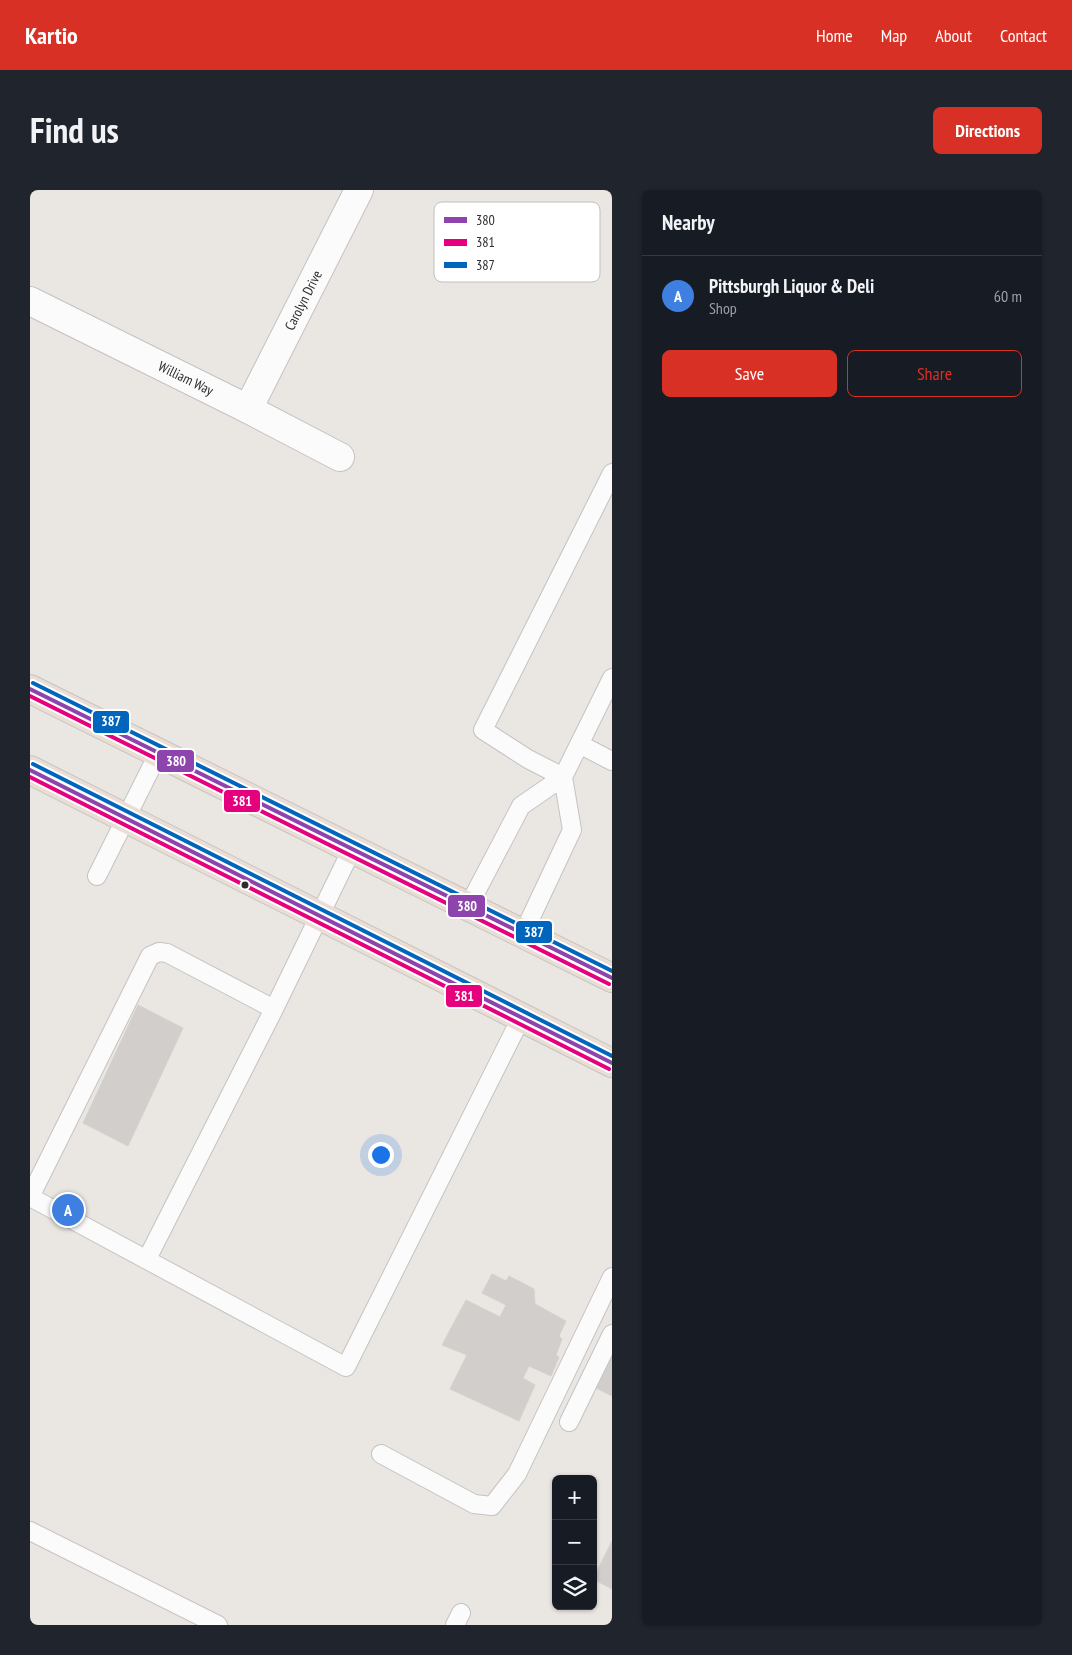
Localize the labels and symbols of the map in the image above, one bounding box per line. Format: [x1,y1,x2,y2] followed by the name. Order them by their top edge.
[434,202,600,282] legend
[476,211,495,229] text: 380
[476,233,495,251] text: 381
[476,256,495,274] text: 387
[280,267,326,333] street label: Carolyn Drive
[155,357,217,400] street label: William Way
[92,710,130,734] line badge: 387
[101,712,121,730] text: 387
[156,749,195,773] line badge: 380
[166,752,186,770] text: 380
[223,789,261,813] line badge: 381
[232,792,252,810] text: 381
[240,880,250,890] unlabelled marker
[447,894,486,918] line badge: 380
[457,897,477,915] text: 380
[515,920,553,944] line badge: 387
[524,923,544,941] text: 387
[445,984,483,1008] line badge: 381
[454,987,474,1005] text: 381
[368,1142,394,1168] your location
[52,1191,84,1229] pin: A

